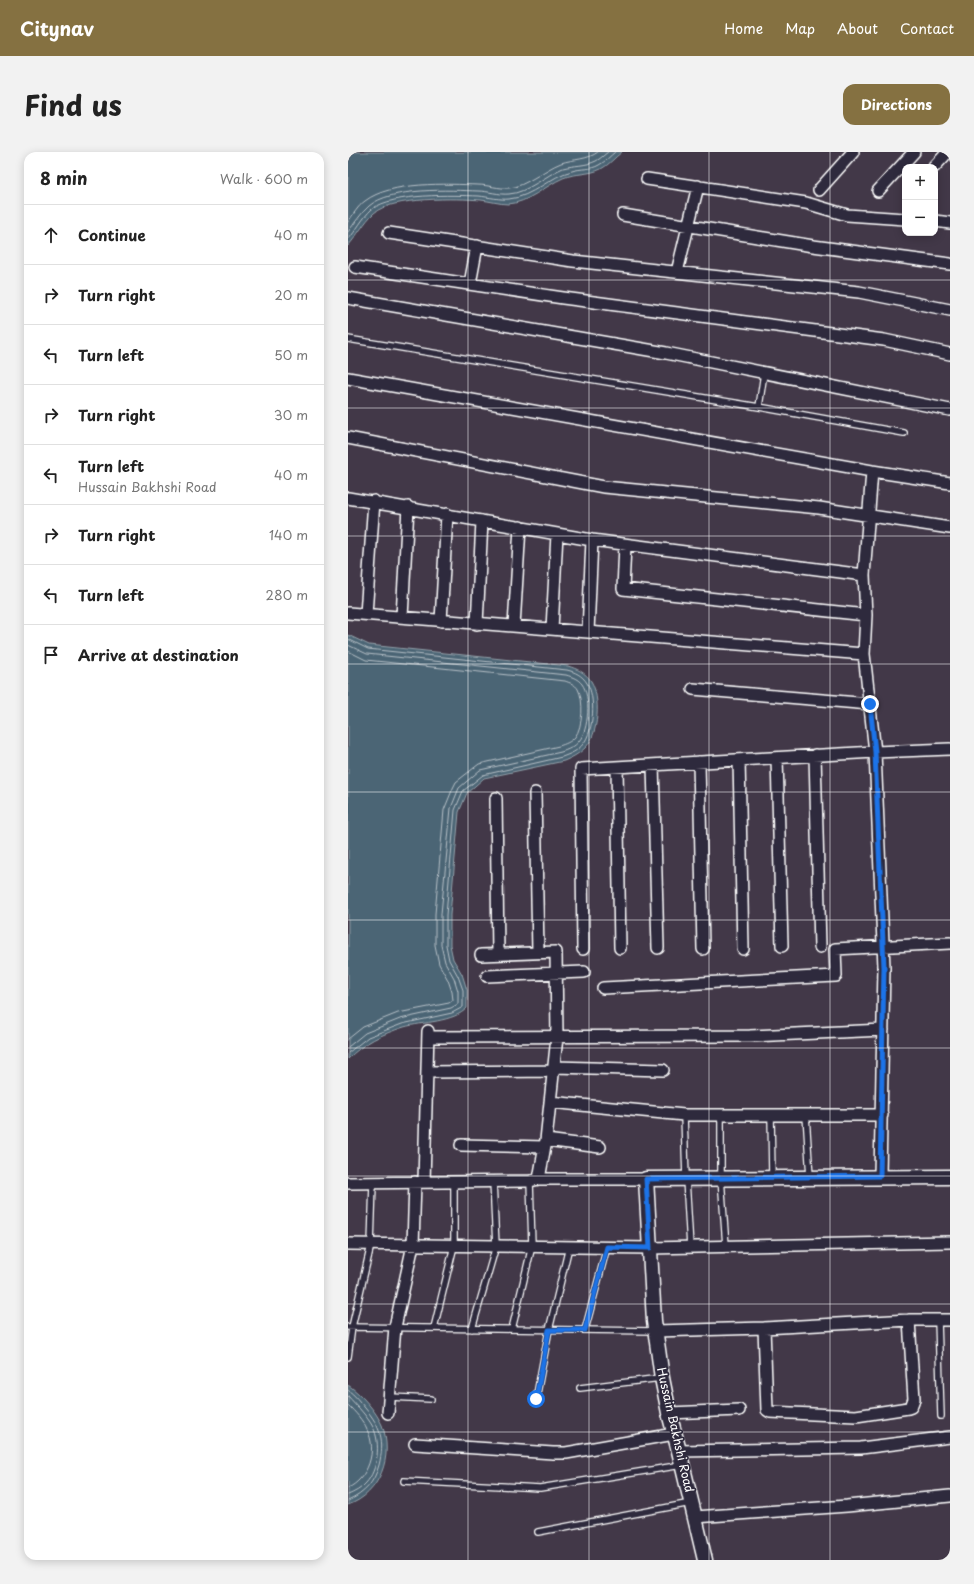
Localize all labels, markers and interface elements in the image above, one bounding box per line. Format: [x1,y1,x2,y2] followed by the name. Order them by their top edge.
[20,14,94,42] text: Citynav
[724,18,763,39] text: Home
[785,18,815,39] text: Map
[837,18,878,39] text: About
[900,18,954,39] text: Contact
[24,83,122,126] text: Find us
[843,84,950,125] button: Directions
[902,164,938,236] map controls
[902,164,938,200] button: +
[40,165,88,191] text: 8 min
[220,169,308,188] text: Walk · 600 m
[902,200,938,236] button: −
[78,223,146,246] text: Continue
[40,224,62,246] icon: ahead
[274,225,308,244] text: 40 m
[78,283,155,306] text: Turn right
[40,284,62,306] icon: right
[274,285,308,304] text: 20 m
[78,343,144,366] text: Turn left
[40,344,62,366] icon: left
[274,345,308,364] text: 50 m
[78,403,155,426] text: Turn right
[40,404,62,426] icon: right
[274,405,308,424] text: 30 m
[78,454,144,477] text: Turn left
[40,464,62,486] icon: left
[274,465,308,484] text: 40 m
[78,477,217,496] text: Hussain Bakhshi Road
[78,523,155,546] text: Turn right
[40,524,62,546] icon: right
[269,525,308,544] text: 140 m
[78,583,144,606] text: Turn left
[40,584,62,606] icon: left
[266,585,308,604] text: 280 m
[78,643,239,666] text: Arrive at destination
[40,644,62,666] icon: arrive
[861,695,879,713] route end
[653,1365,699,1494] street label: Hussain Bakhshi Road
[527,1390,545,1408] route start

